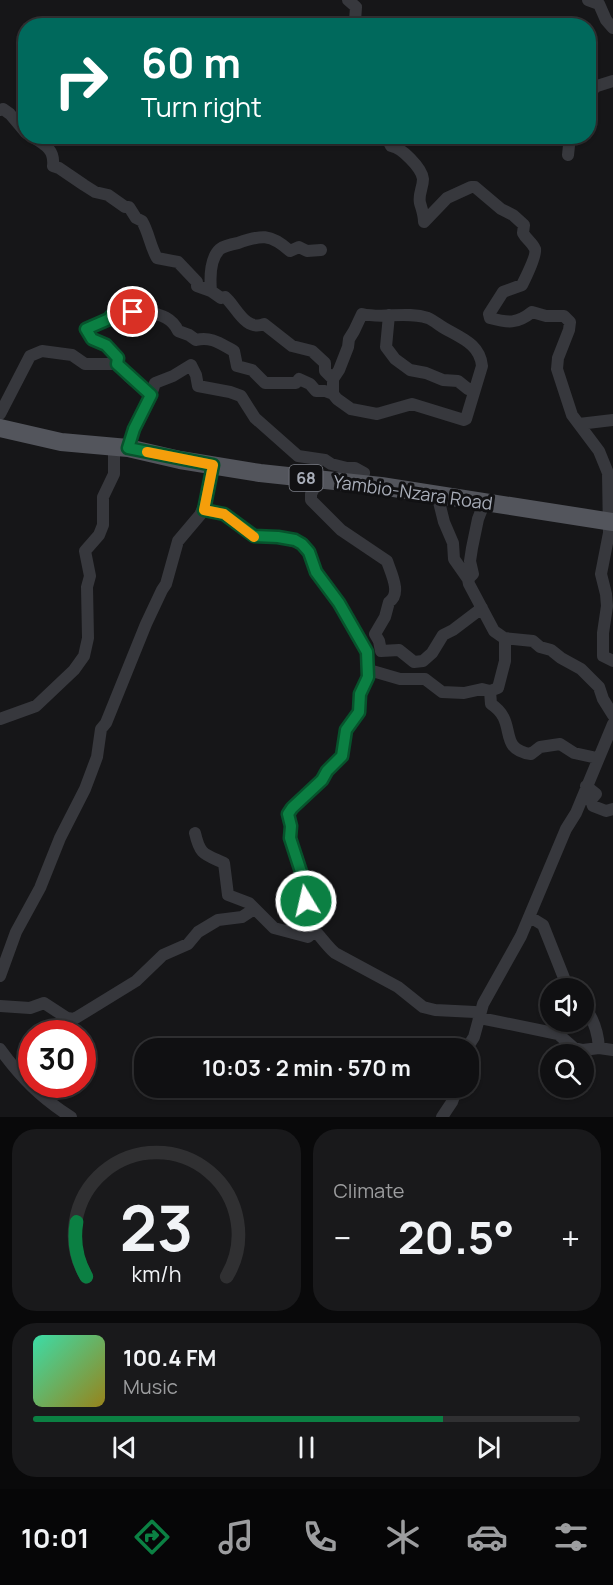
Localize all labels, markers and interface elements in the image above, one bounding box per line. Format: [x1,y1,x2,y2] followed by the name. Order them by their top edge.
[141,33,241,91] text: 60 m
[42,42,120,120] icon: right
[141,88,262,125] text: Turn right
[107,286,158,337] pin
[116,295,149,328] icon: arrive
[290,465,322,491] road number: 68
[332,469,494,515] street label: Yambio-Nzara Road
[274,869,338,933] position arrow
[540,978,594,1098] map controls
[540,978,594,1032] button: sound
[18,1020,96,1098] speed limit sign: 30
[540,1044,594,1098] button: search
[202,1053,411,1083] text: 10:03 · 2 min · 570 m
[334,1177,405,1204] text: Climate
[120,1184,193,1270] text: 23
[398,1206,514,1268] text: 20.5°
[334,1215,351,1260] text: −
[561,1215,580,1260] text: +
[131,1259,181,1288] text: km/h
[123,1343,216,1373] text: 100.4 FM
[123,1373,178,1400] text: Music
[108,1431,141,1464] icon: previous
[290,1431,323,1464] icon: pause
[472,1431,505,1464] icon: next
[131,1516,173,1558] icon: directions
[215,1516,257,1558] icon: music
[299,1516,341,1558] icon: phone
[382,1516,424,1558] icon: climate
[466,1516,508,1558] icon: car
[550,1516,592,1558] icon: filters
[21,1519,89,1556] text: 10:01

